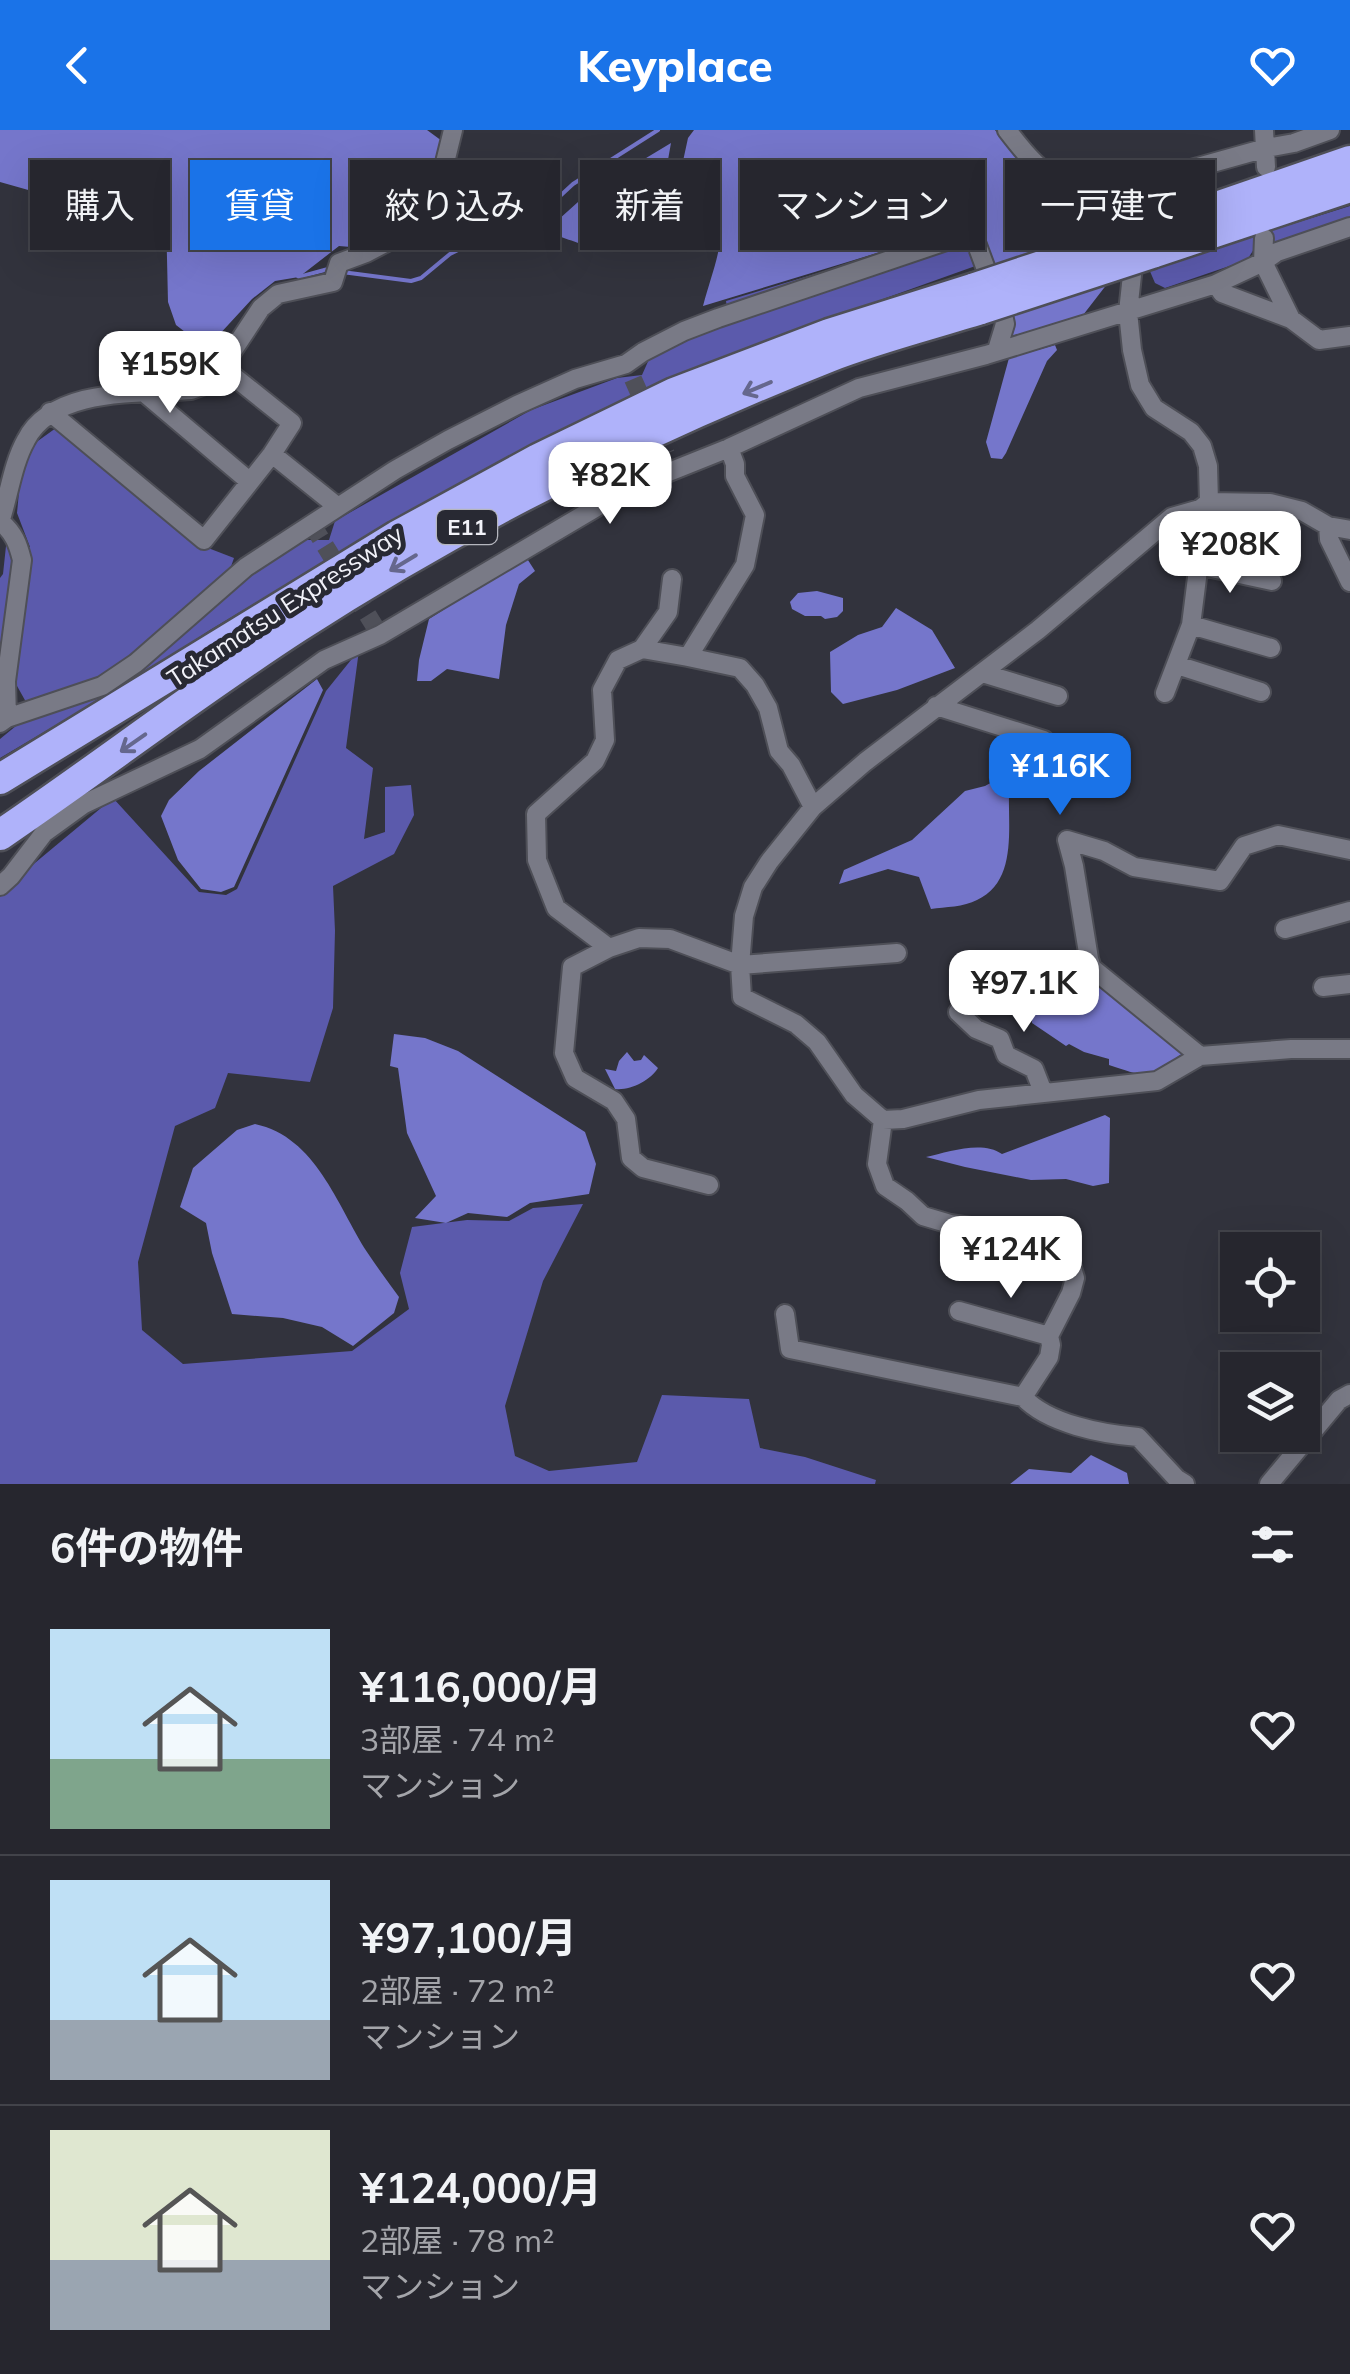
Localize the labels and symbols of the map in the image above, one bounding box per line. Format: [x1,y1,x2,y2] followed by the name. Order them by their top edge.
[100,331,240,416] pin: ¥159K
[742,380,773,398] one-way arrow
[551,442,669,527] pin: ¥82K
[437,510,497,544] road number: E11
[1160,511,1300,596] pin: ¥208K
[161,518,408,693] street label: Takamatsu Expressway
[389,553,418,573] one-way arrow
[119,732,147,753] one-way arrow
[990,733,1130,818] pin: ¥116K
[943,950,1105,1035] pin: ¥97.1K
[941,1216,1081,1301] pin: ¥124K

